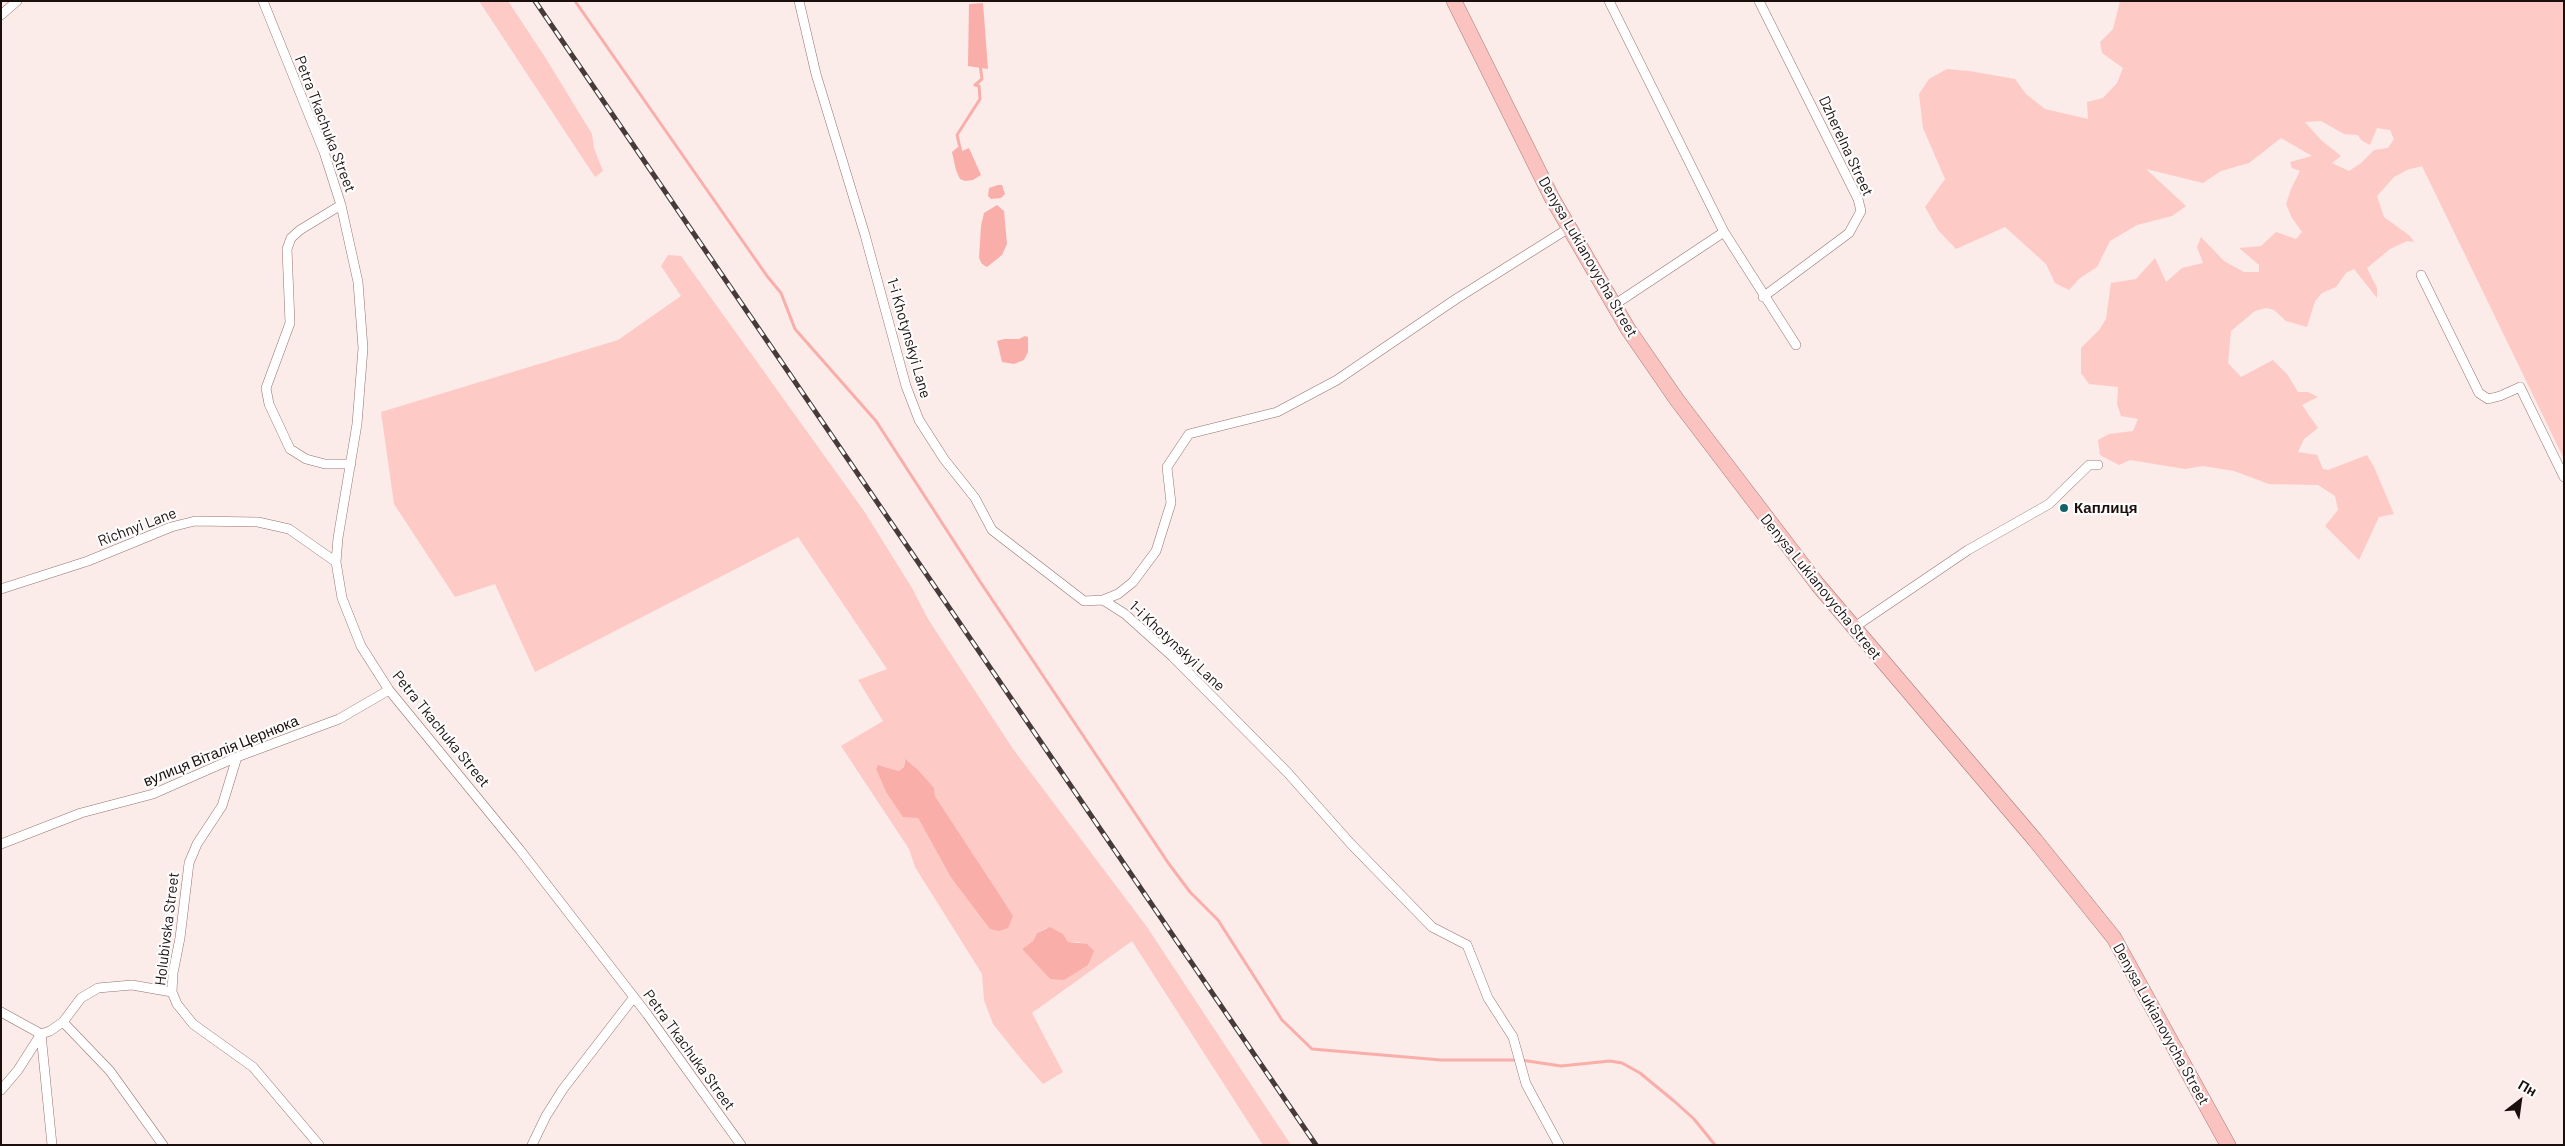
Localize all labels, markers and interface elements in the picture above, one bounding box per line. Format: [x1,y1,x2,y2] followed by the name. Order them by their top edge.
[291,53,359,195] street label: Petra Tkachuka Street
[1815,93,1877,199] street label: Dzherelna Street
[1535,174,1641,340] street label: Denysa Lukianovycha Street
[883,276,935,400] street label: 1-i Khotynskyi Lane
[2074,499,2137,517] place label: Каплиця
[2058,502,2070,514] marker: Каплиця
[95,504,179,550] street label: Richnyi Lane
[1757,511,1885,663] street label: Denysa Lukianovycha Street
[1125,597,1229,695] street label: 1-i Khotynskyi Lane
[389,667,493,791] street label: Petra Tkachuka Street
[141,712,301,790] street label: вулиця Віталія Цернюка
[151,871,183,987] street label: Holubivska Street
[2109,940,2213,1108] street label: Denysa Lukianovycha Street
[639,986,739,1114] street label: Petra Tkachuka Street
[2495,1076,2545,1126] north arrow
[2515,1076,2540,1100] text: Пн

